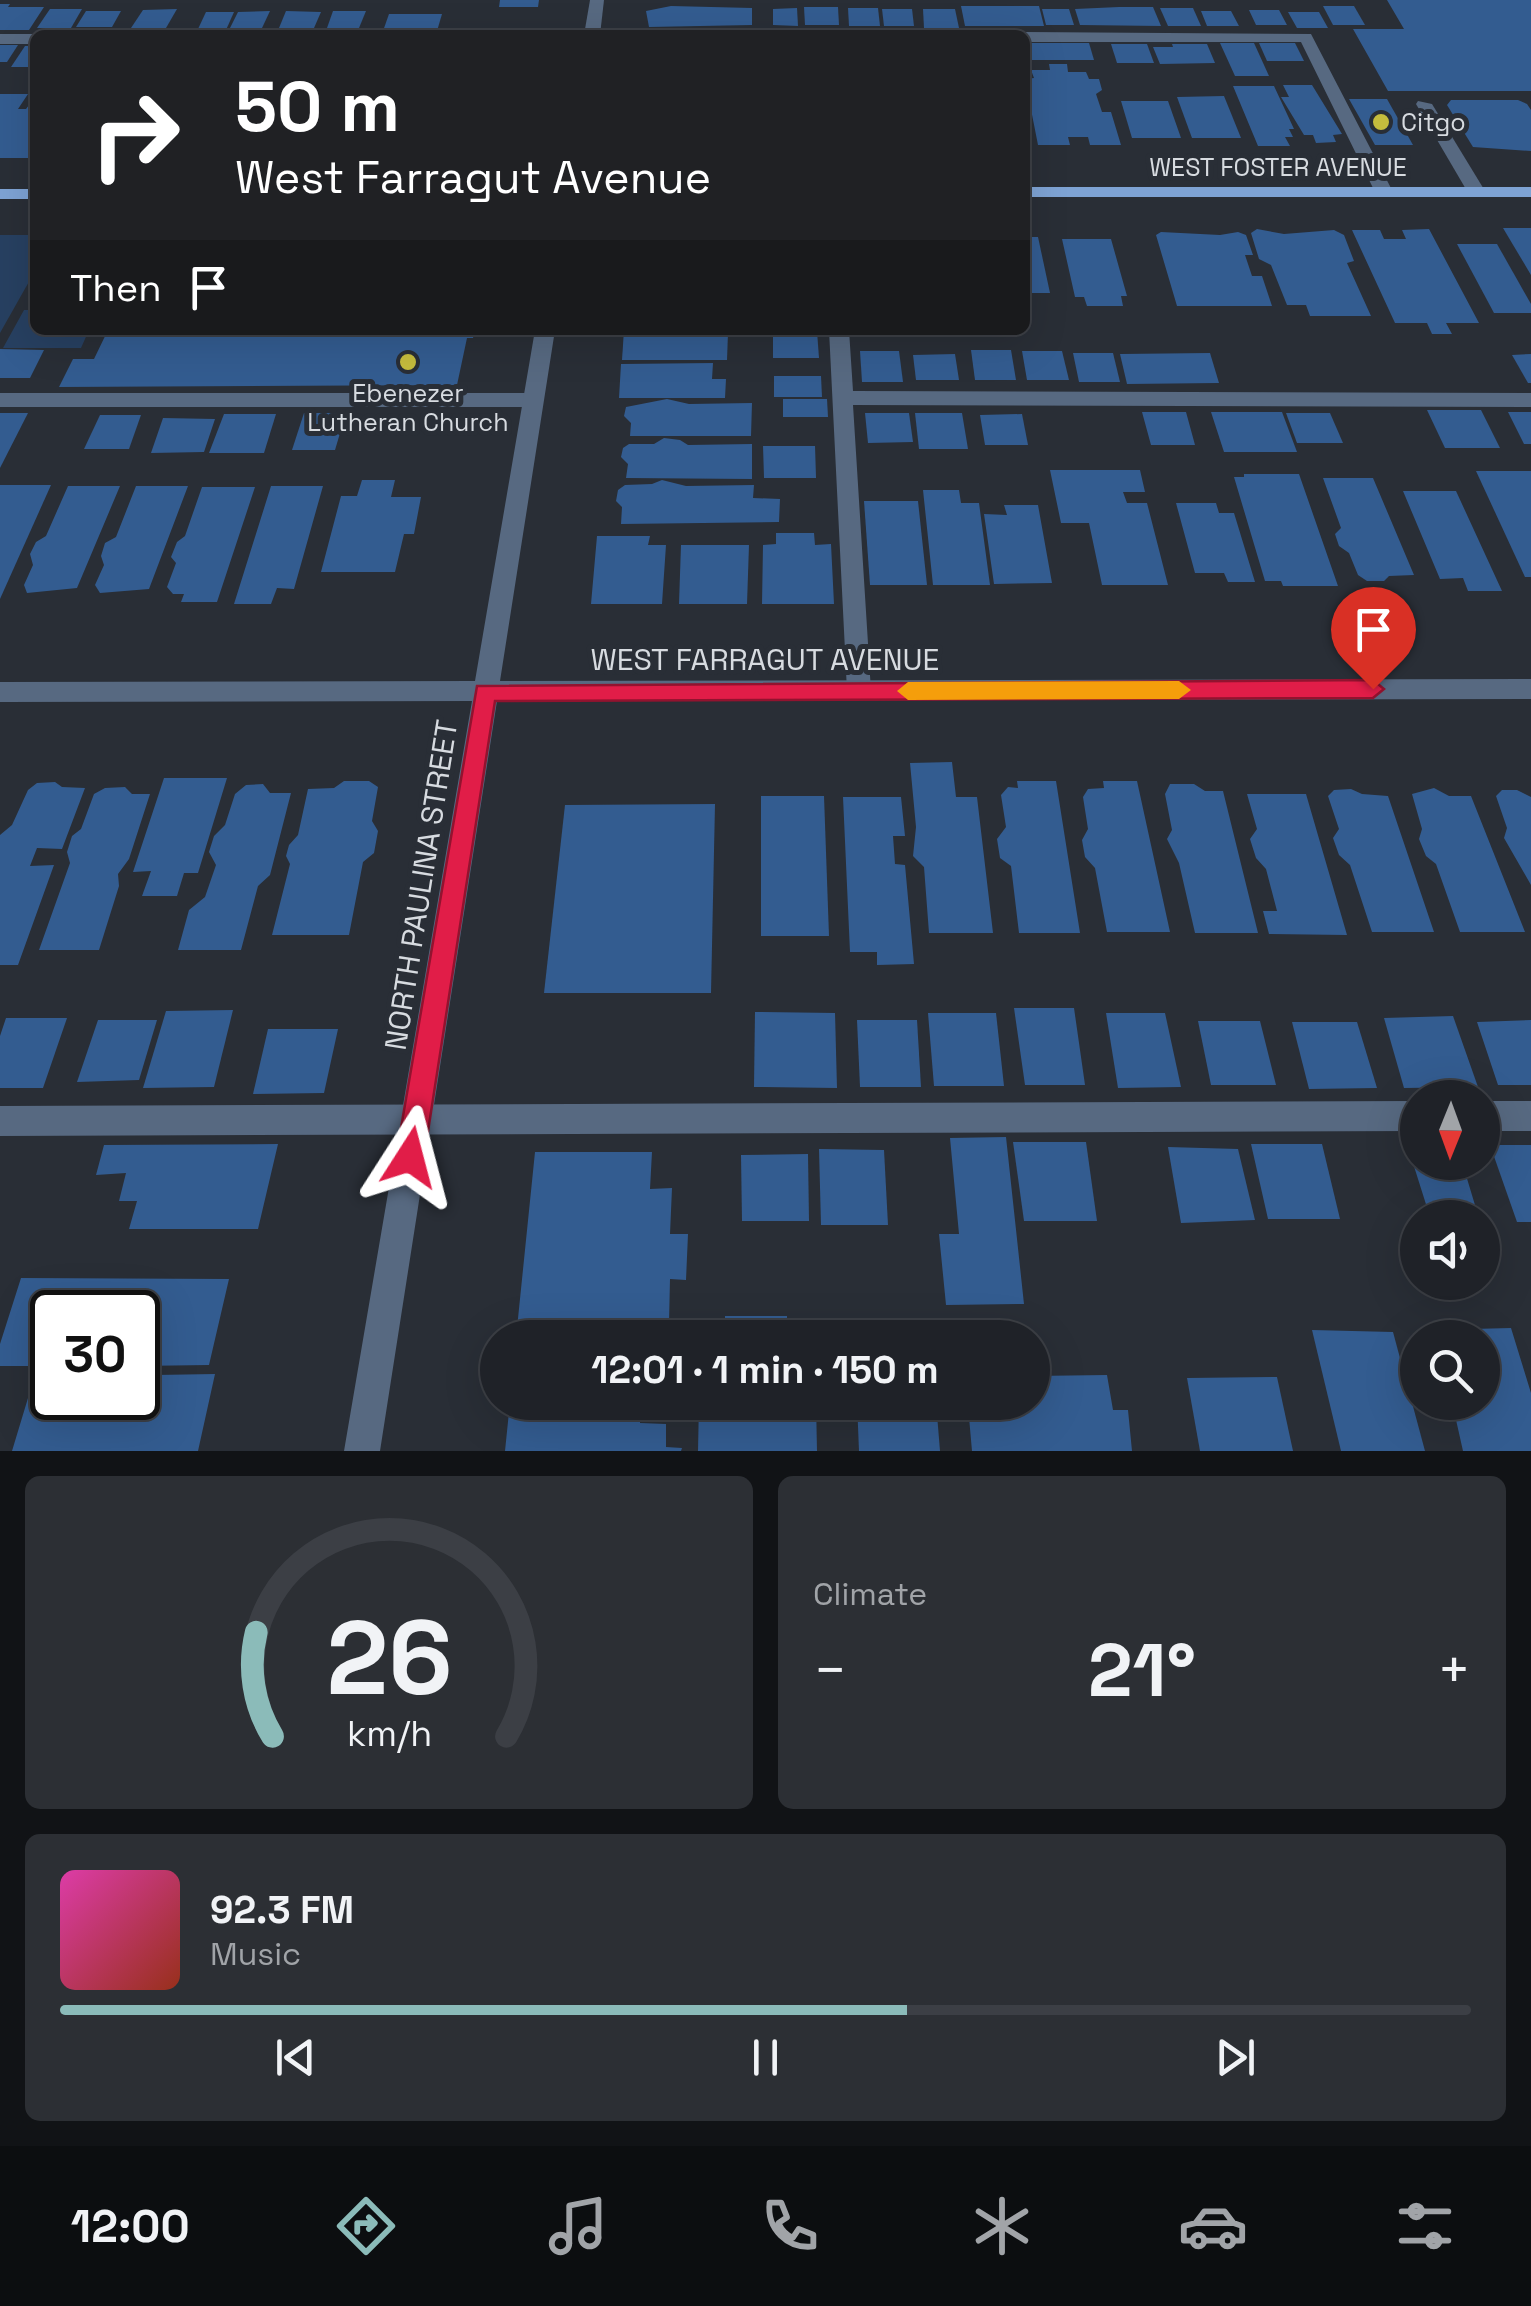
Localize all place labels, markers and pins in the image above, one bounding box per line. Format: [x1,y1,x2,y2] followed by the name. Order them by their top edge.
[1401,106,1466,138] place label: Citgo
[1370,111,1392,133] marker: Citgo
[397,351,419,373] marker: Ebenezer Lutheran Church
[307,377,509,438] place label: Ebenezer Lutheran Church
[1331,587,1416,690] pin

